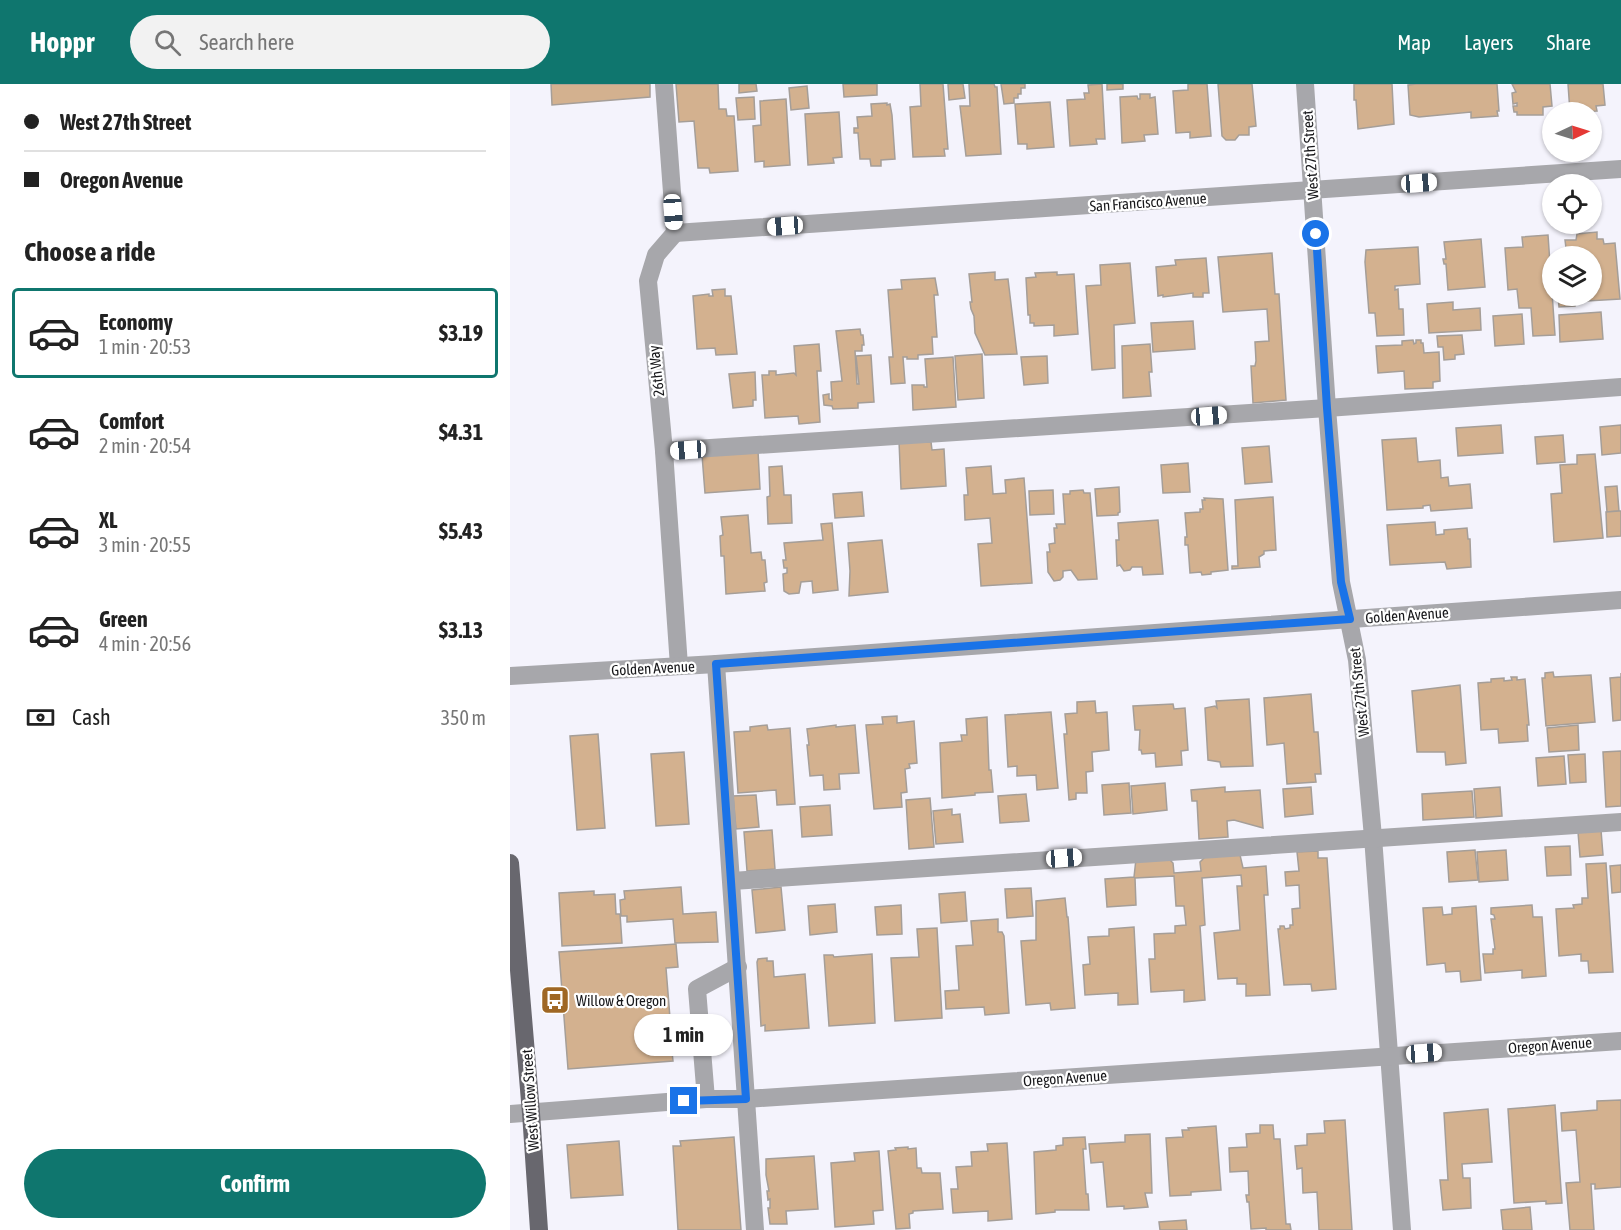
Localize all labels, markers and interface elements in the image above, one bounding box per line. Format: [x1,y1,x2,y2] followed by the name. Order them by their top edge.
[130,15,550,69] search box
[30,26,94,58] text: Hoppr
[151,26,184,59] icon: search
[199,29,294,55] text: Search here
[1397,30,1431,54] text: Map
[1464,30,1514,54] text: Layers
[1547,30,1591,54] text: Share
[1542,102,1602,162] north arrow
[1542,102,1602,306] map controls
[60,109,191,135] text: West 27th Street
[1298,110,1322,200] street label: West 27th Street
[60,167,183,193] text: Oregon Avenue
[1400,173,1438,193] car
[1542,174,1602,234] button: locate
[1089,189,1207,215] street label: San Francisco Avenue
[663,193,683,231] car
[766,216,804,236] car
[1302,220,1329,247] route start
[24,236,156,267] text: Choose a ride
[1542,246,1602,306] button: layers
[27,306,81,360] icon: car
[99,309,173,335] text: Economy
[439,320,483,346] text: $3.19
[99,335,191,358] text: 1 min · 20:53
[645,345,667,397] street label: 26th Way
[27,405,81,459] icon: car
[1190,406,1228,426] car
[99,408,164,434] text: Comfort
[439,419,483,445] text: $4.31
[99,434,191,457] text: 2 min · 20:54
[669,440,707,460] car
[27,504,81,558] icon: car
[99,507,117,533] text: XL
[439,518,483,544] text: $5.43
[99,533,191,556] text: 3 min · 20:55
[27,603,81,657] icon: car
[1365,604,1449,626] street label: Golden Avenue
[99,606,148,632] text: Green
[439,617,483,643] text: $3.13
[99,632,191,655] text: 4 min · 20:56
[1346,647,1372,737] street label: West 27th Street
[611,657,695,679] street label: Golden Avenue
[24,701,57,734] icon: cash
[72,704,111,730] text: Cash
[441,706,486,729] text: 350 m
[1045,848,1083,868] car
[539,984,571,1016] bus stop icon: Willow & Oregon
[576,992,666,1009] place label: Willow & Oregon
[634,1014,734,1056] callout: 1 min
[663,1023,704,1046] text: 1 min
[1507,1034,1593,1056] street label: Oregon Avenue
[1405,1043,1443,1063] car
[518,1049,542,1151] street label: West Willow Street
[1022,1067,1108,1089] street label: Oregon Avenue
[670,1087,697,1114] route end
[24,1149,486,1218] button: Confirm

